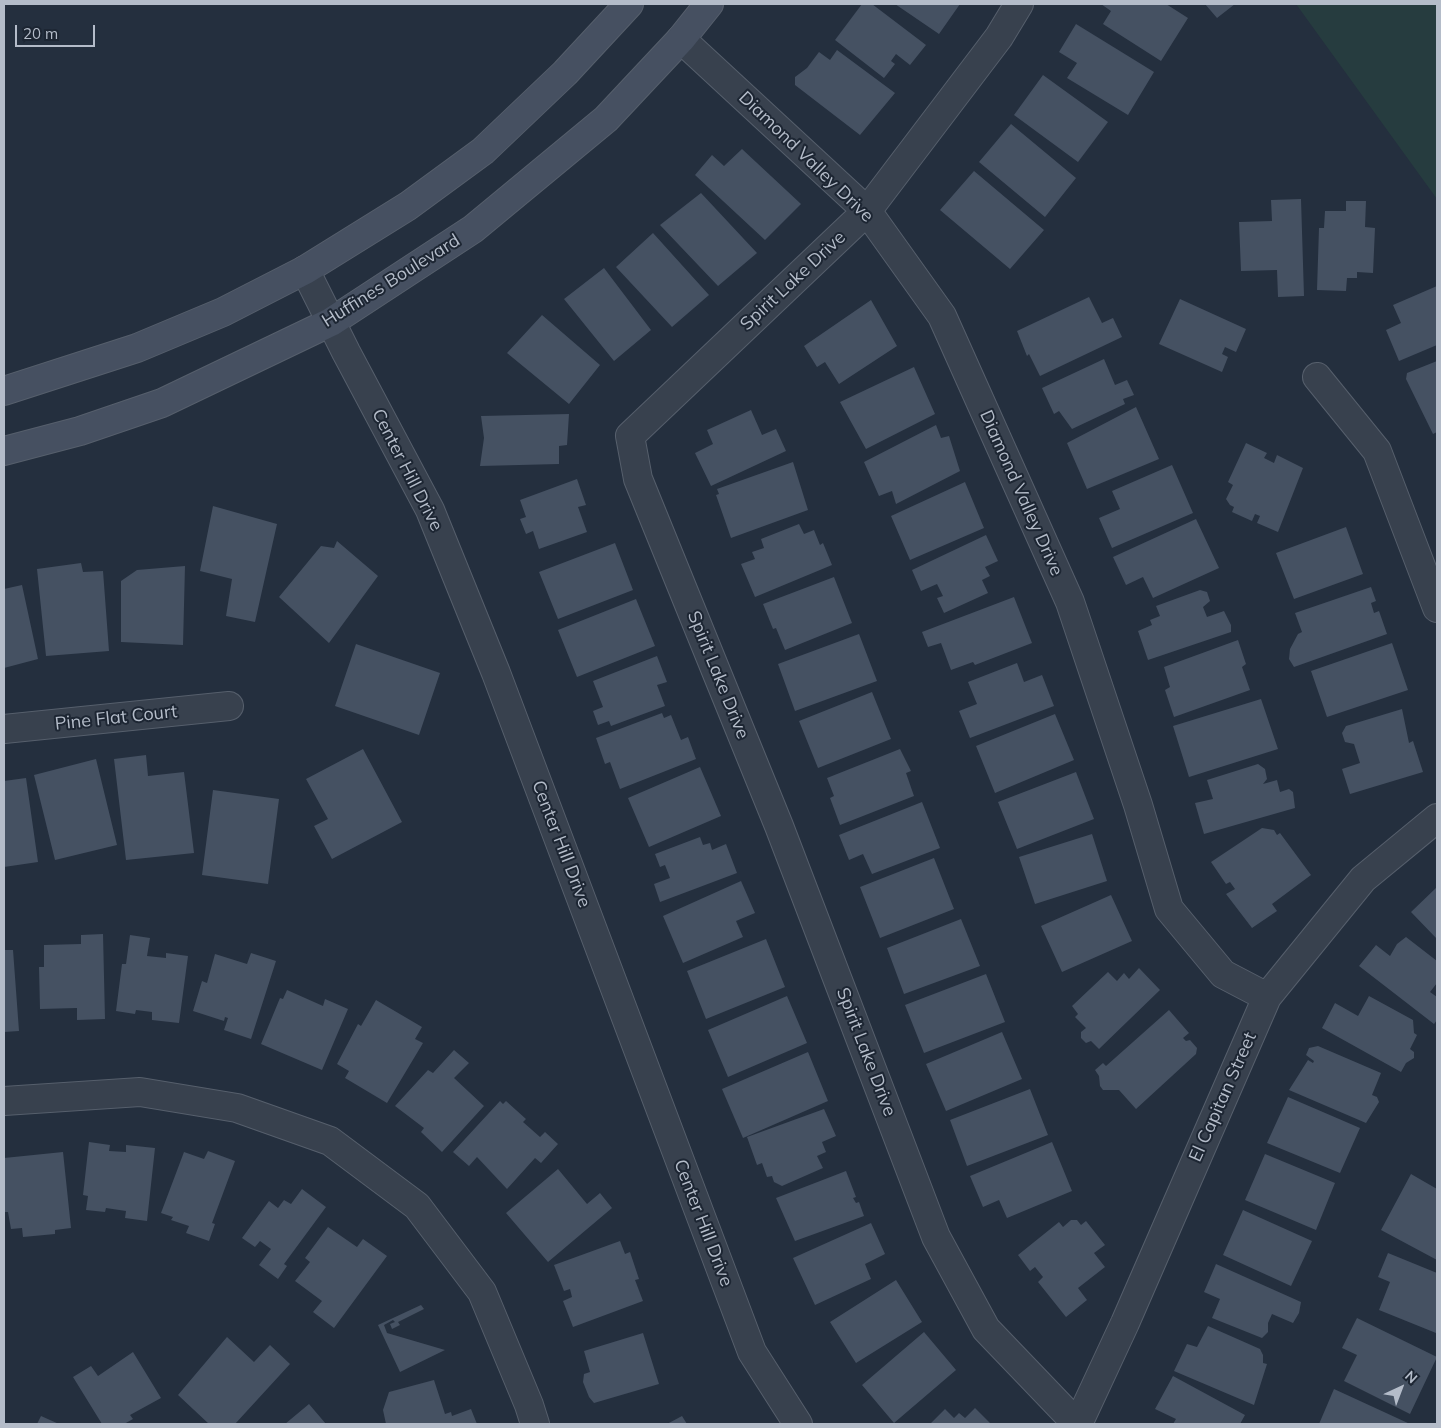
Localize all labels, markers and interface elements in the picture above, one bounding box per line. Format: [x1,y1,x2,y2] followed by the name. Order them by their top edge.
[18,15,98,47] scale bar
[23,24,58,43] text: 20 m
[734,87,878,227] street label: Diamond Valley Drive
[736,227,850,335] street label: Spirit Lake Drive
[318,230,464,332] street label: Huffines Boulevard
[367,405,447,535] street label: Center Hill Drive
[975,407,1067,579] street label: Diamond Valley Drive
[683,608,753,742] street label: Spirit Lake Drive
[54,701,178,735] street label: Pine Flat Court
[527,778,595,910] street label: Center Hill Drive
[832,985,900,1119] street label: Spirit Lake Drive
[1185,1029,1261,1165] street label: El Capitan Street
[669,1157,737,1289] street label: Center Hill Drive
[1376,1363,1426,1413] north arrow
[1401,1367,1421,1387] text: N

